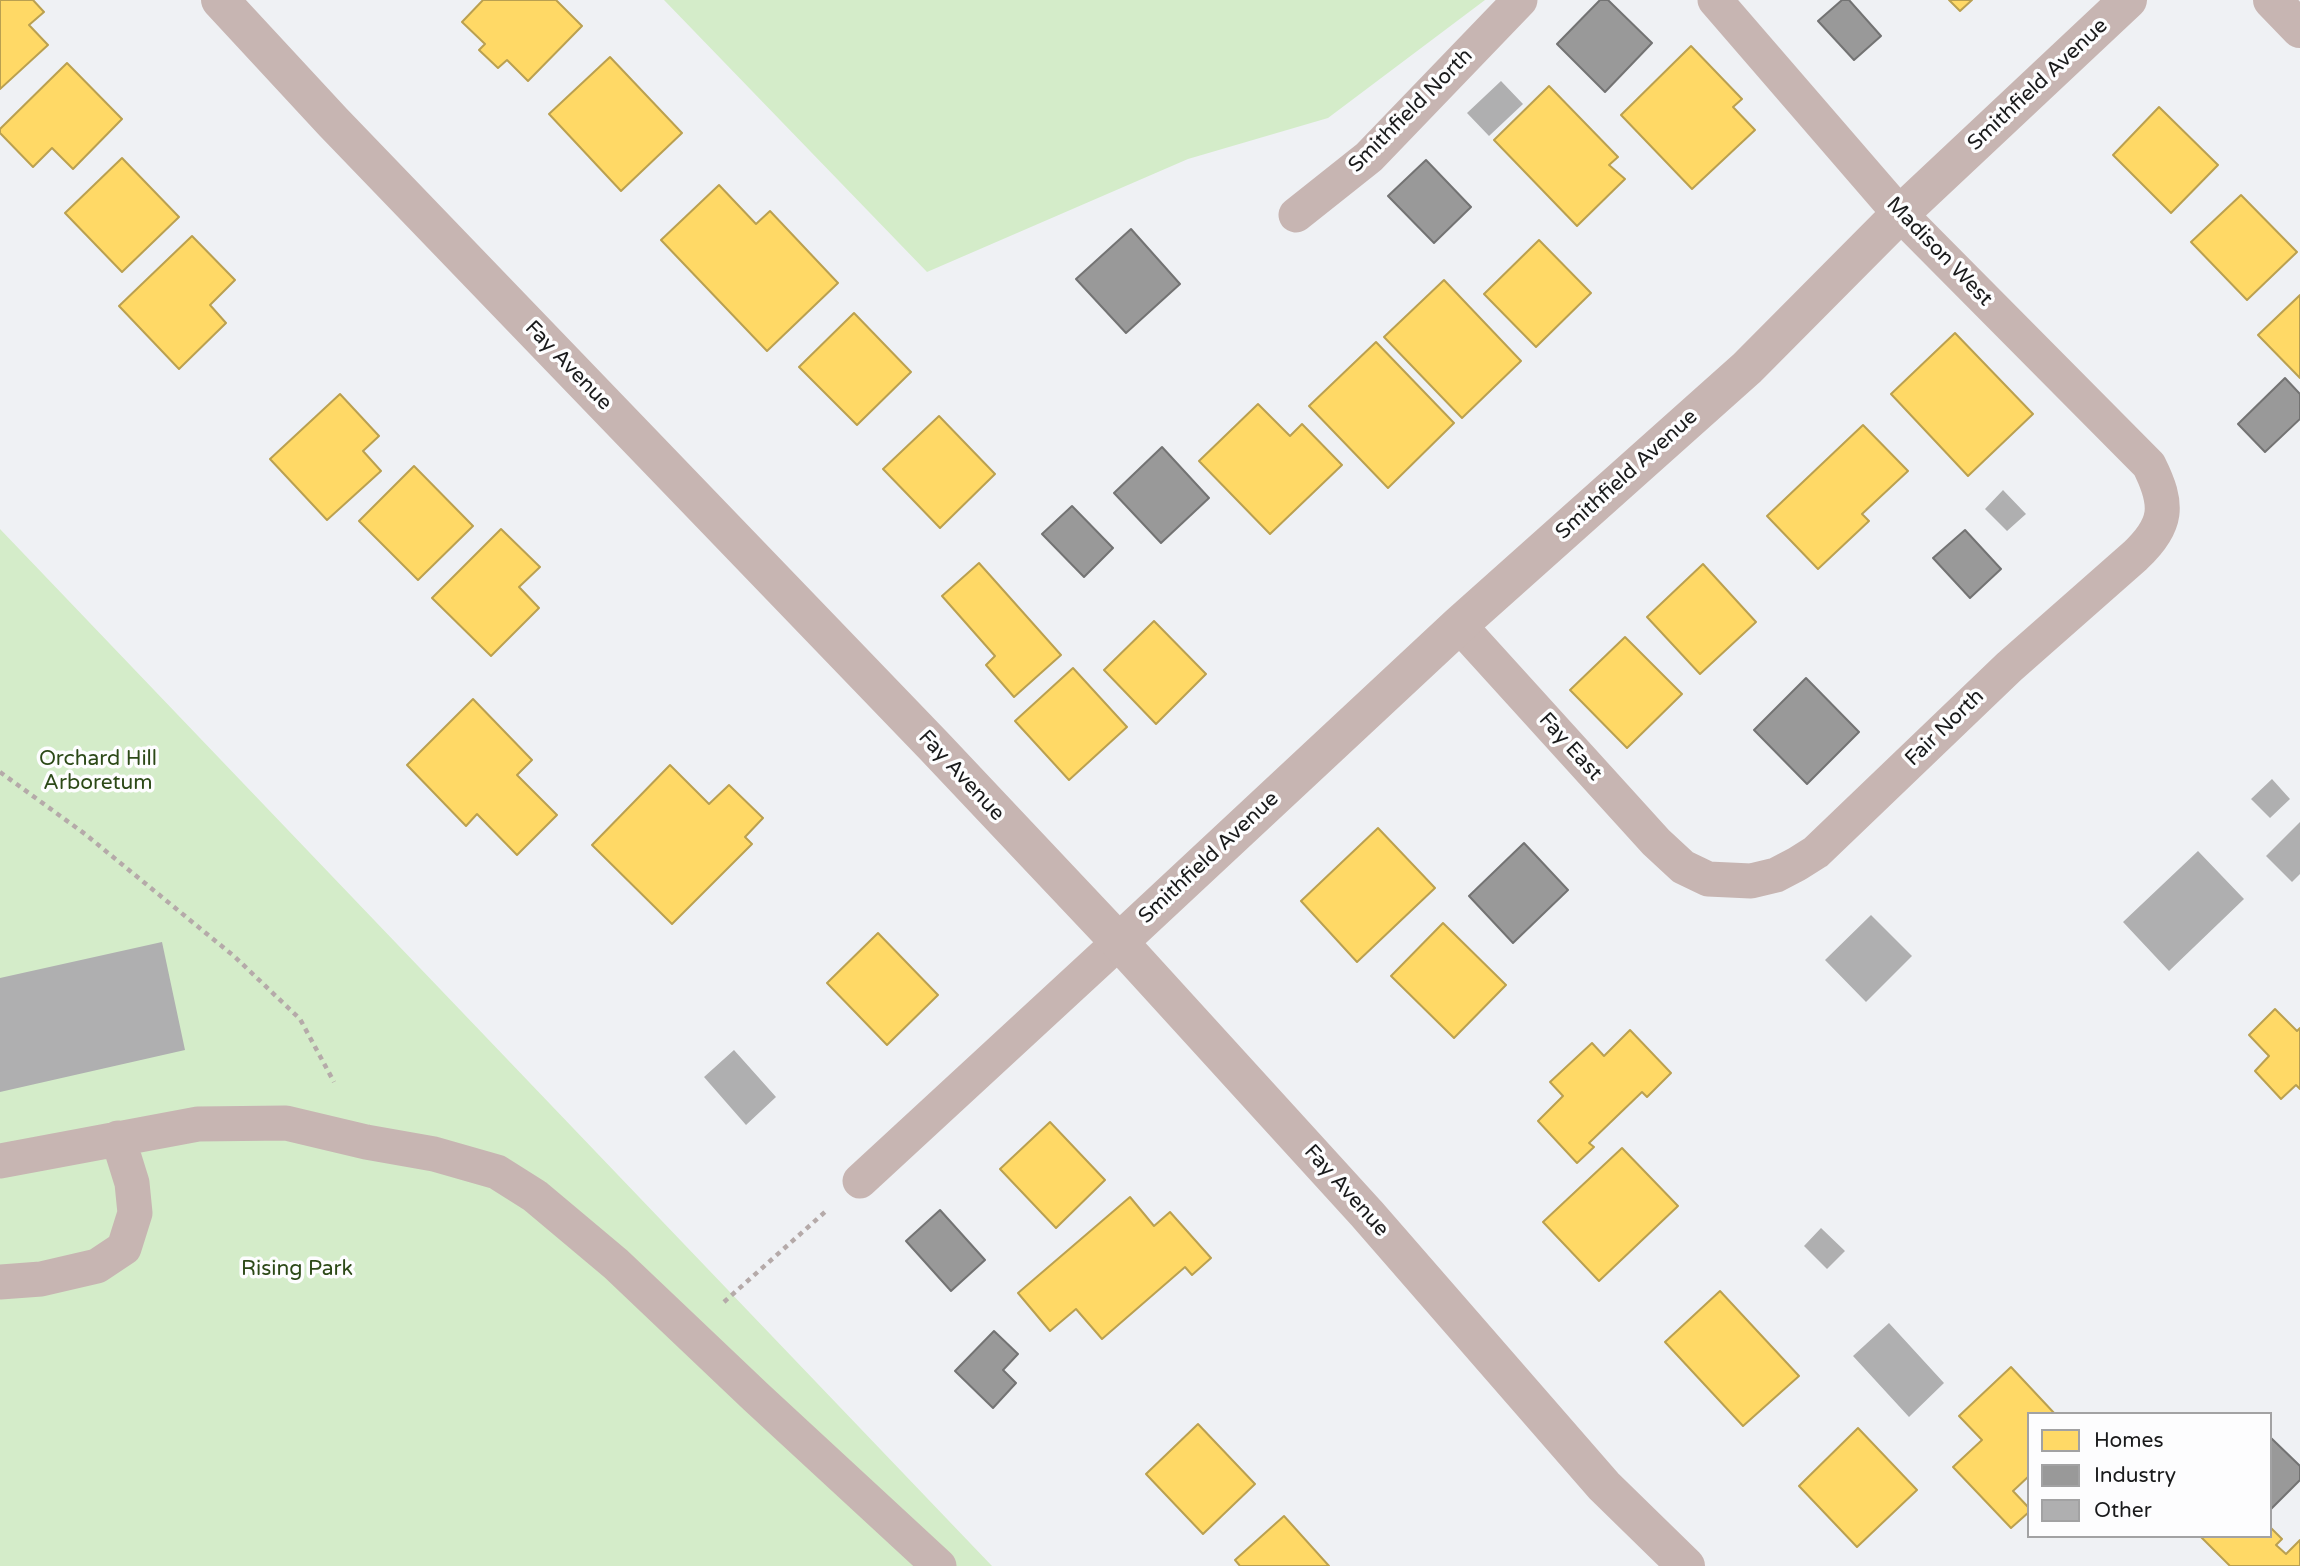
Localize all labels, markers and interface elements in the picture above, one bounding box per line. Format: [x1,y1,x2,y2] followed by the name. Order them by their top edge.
[1963,14,2113,156] street label: Smithfield Avenue
[1344,44,1478,178] street label: Smithfield North
[1881,192,1997,312] street label: Madison West
[519,316,617,416] street label: Fay Avenue
[1551,405,1703,545] street label: Smithfield Avenue
[1900,684,1990,772] street label: Fair North
[1533,708,1607,786] street label: Fay East
[913,725,1009,827] street label: Fay Avenue
[39,746,157,796] park label: Orchard Hill Arboretum
[1134,787,1284,929] street label: Smithfield Avenue
[1298,1140,1394,1242] street label: Fay Avenue
[241,1256,353,1282] park label: Rising Park
[2027,1412,2272,1538] legend
[2094,1428,2164,1453] text: Homes
[2094,1463,2176,1488] text: Industry
[2094,1498,2152,1523] text: Other

